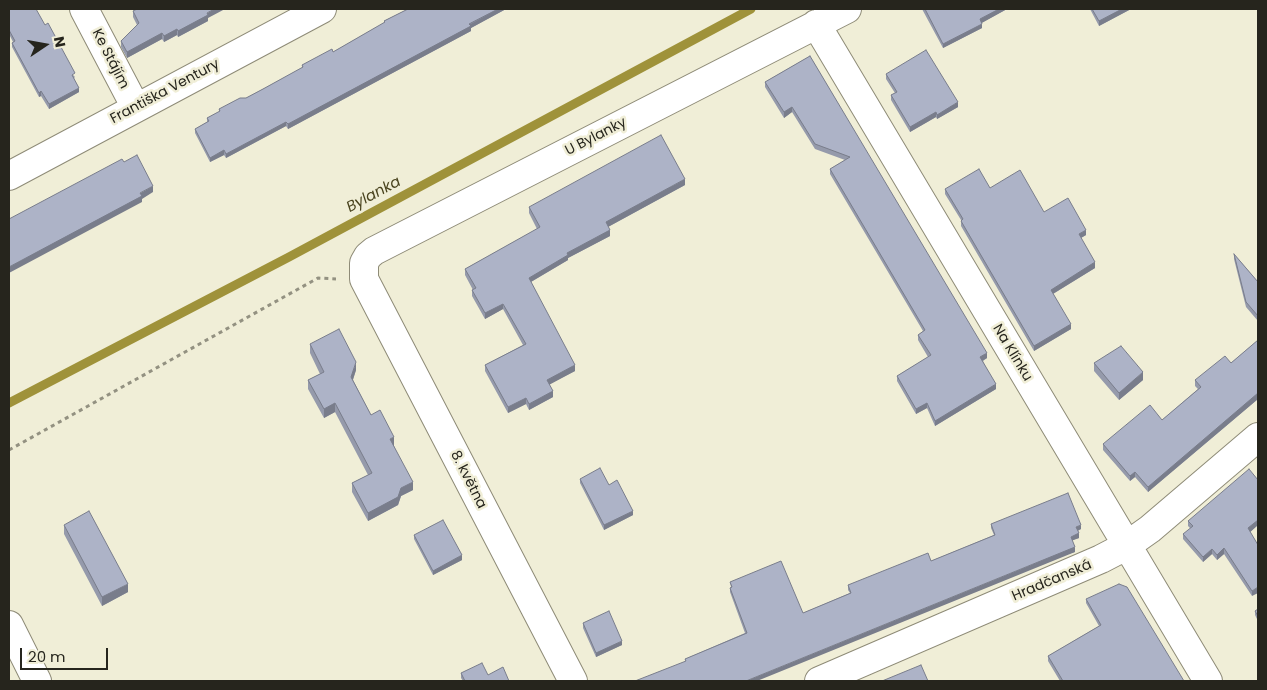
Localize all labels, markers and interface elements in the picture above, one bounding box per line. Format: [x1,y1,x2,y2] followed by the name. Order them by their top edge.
[20,20,70,70] north arrow
[88,26,132,92] street label: Ke Stájím
[49,35,71,49] text: N
[108,56,222,128] street label: Františka Ventury
[563,114,629,160] street label: U Bylanky
[344,173,404,217] water label: Bylanka
[988,321,1036,385] street label: Na Klínku
[446,448,490,512] street label: 8. května
[1010,557,1094,605] street label: Hradčanská
[22,638,110,670] scale bar
[28,646,66,667] text: 20 m

